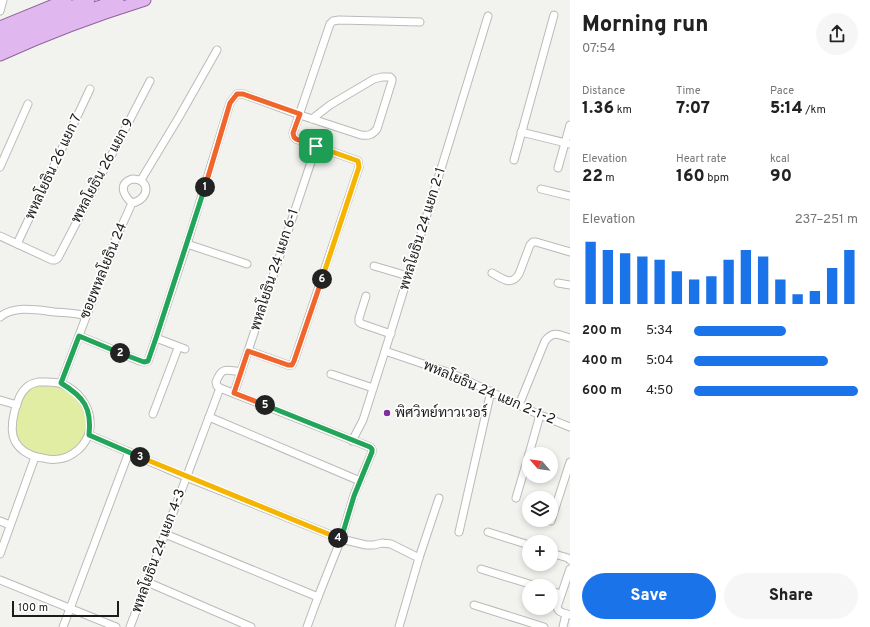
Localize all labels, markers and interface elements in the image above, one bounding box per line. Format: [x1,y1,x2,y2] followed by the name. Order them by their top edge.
[582,12,708,39] text: Morning run
[816,13,858,55] button: share
[582,41,616,57] text: 07:54
[582,84,625,98] text: Distance
[676,84,701,98] text: Time
[770,84,794,98] text: Pace
[582,98,614,120] text: 1.36
[676,98,710,120] text: 7:07
[770,98,803,120] text: 5:14
[614,103,632,117] text: km
[803,103,826,117] text: /km
[21,111,86,223] street label: พหลโยธิน 26 แยก 7
[67,115,138,226] street label: พหลโยธิน 26 แยก 9
[299,129,333,163] pin
[305,135,327,157] icon: arrive
[582,152,627,166] text: Elevation
[676,152,726,166] text: Heart rate
[770,152,790,166] text: kcal
[395,165,450,292] street label: พหลโยธิน 24 แยก 2-1
[582,166,603,188] text: 22
[676,166,705,188] text: 160
[770,166,792,188] text: 90
[603,171,615,185] text: m
[705,171,729,185] text: bpm
[195,177,215,197] pin: 1
[203,180,207,194] text: 1
[246,207,303,333] street label: พหลโยธิน 24 แยก 6-1
[582,212,635,228] text: Elevation
[795,212,858,228] text: 237–251 m
[76,220,131,322] street label: ซอยพหลโยธิน 24
[312,269,332,289] pin: 6
[319,272,325,286] text: 6
[582,323,622,339] text: 200 m
[646,323,673,339] text: 5:34
[110,343,130,363] pin: 2
[117,346,123,360] text: 2
[582,353,622,369] text: 400 m
[646,353,673,369] text: 5:04
[420,356,558,429] street label: พหลโยธิน 24 แยก 2-1-2
[582,383,622,399] text: 600 m
[646,383,673,399] text: 4:50
[255,395,275,415] pin: 5
[262,398,268,412] text: 5
[395,403,488,422] place label: พิศวิทย์ทาวเวอร์
[382,408,392,418] marker: พิศวิทย์ทาวเวอร์
[130,447,150,467] pin: 3
[522,447,558,483] north arrow
[522,447,558,615] map controls
[137,450,143,464] text: 3
[128,486,189,615] street label: พหลโยธิน 24 แยก 4-3
[522,491,558,527] button: layers
[328,528,348,548] pin: 4
[334,531,342,545] text: 4
[522,535,558,571] button: +
[582,573,716,619] button: Save
[724,573,858,619] button: Share
[522,579,558,615] button: −
[12,599,119,618] scale bar
[18,601,48,615] text: 100 m

